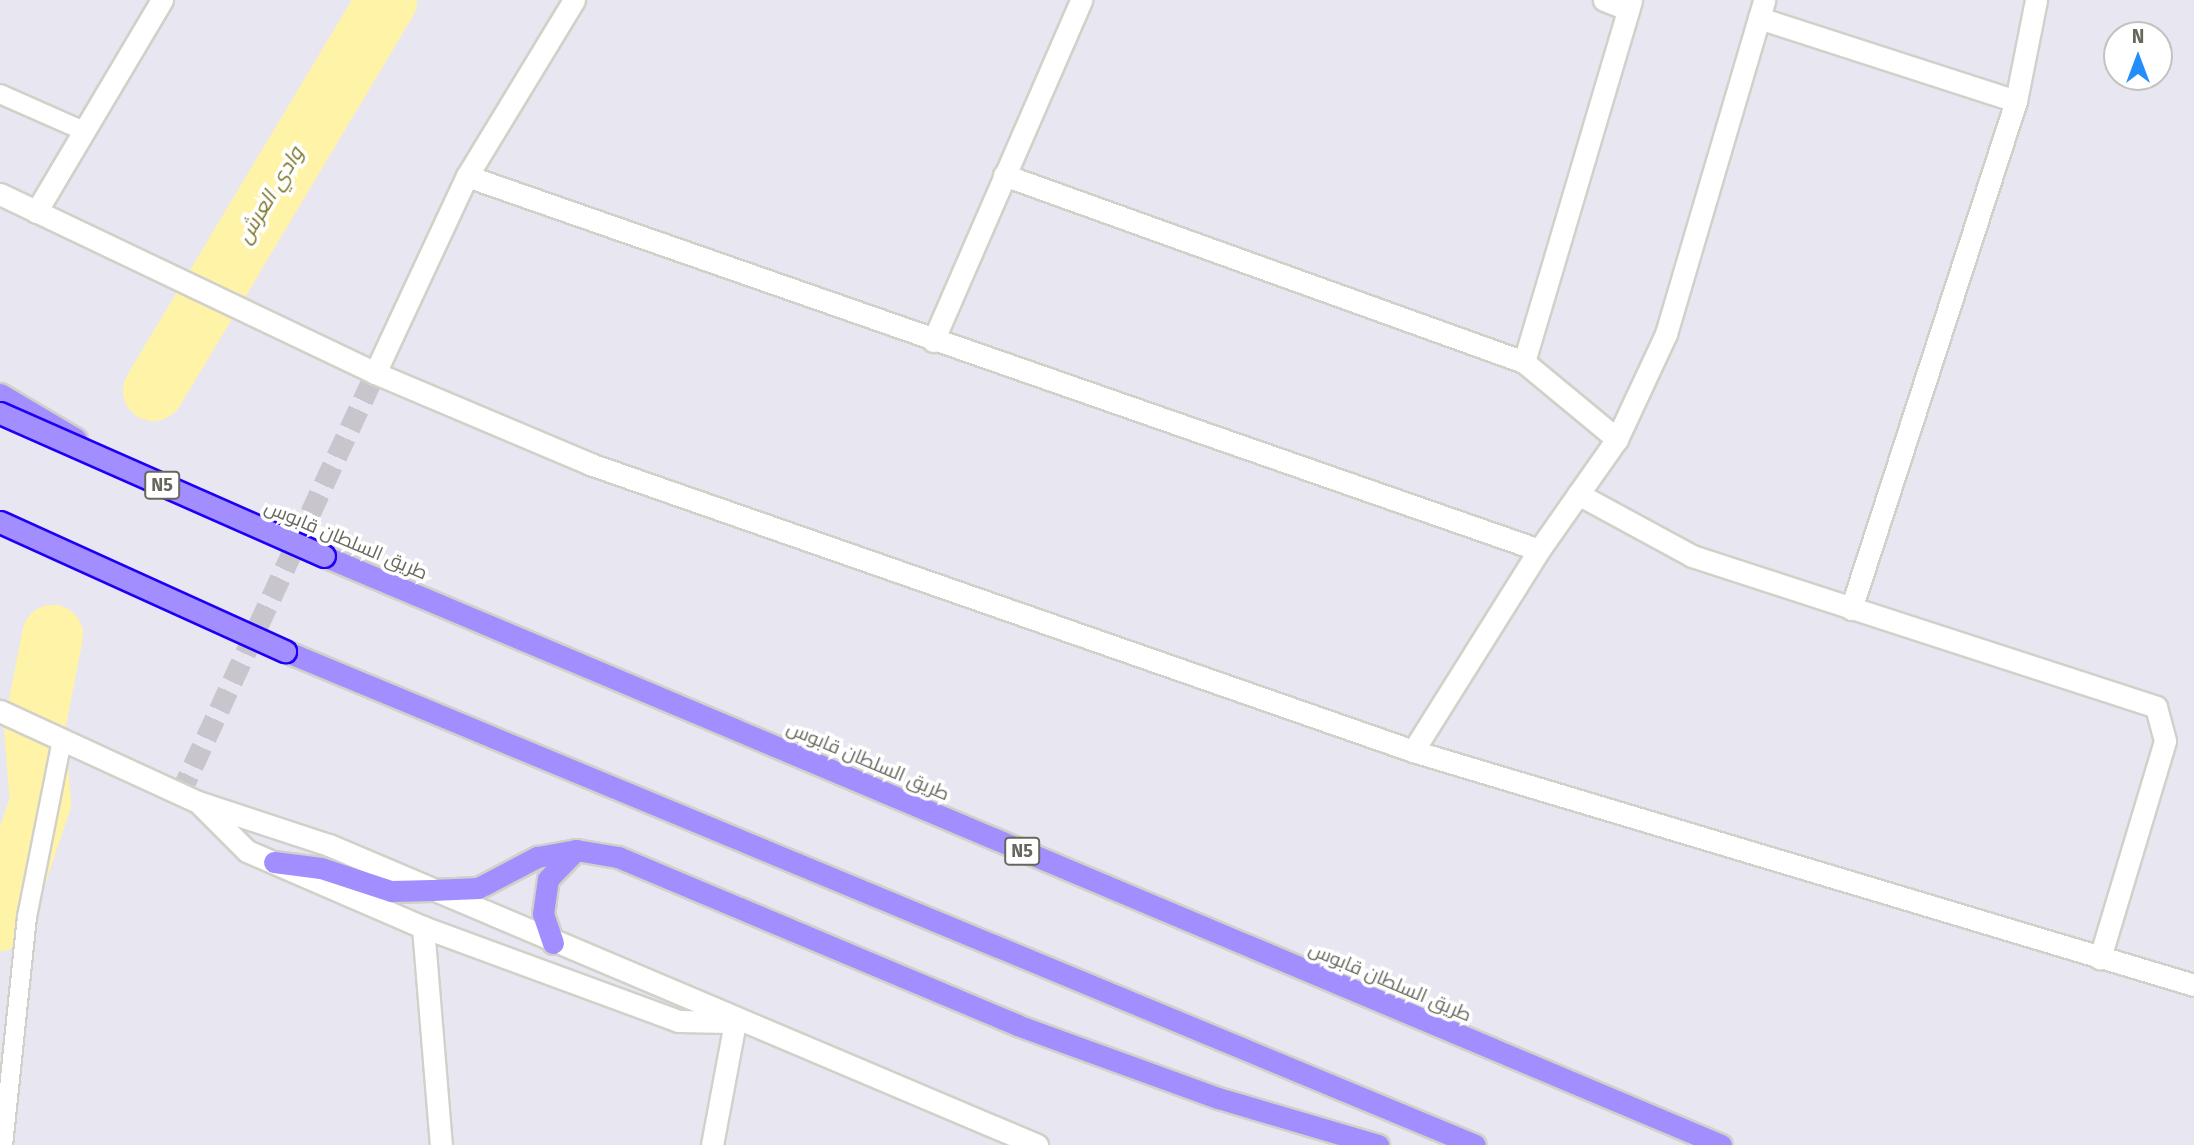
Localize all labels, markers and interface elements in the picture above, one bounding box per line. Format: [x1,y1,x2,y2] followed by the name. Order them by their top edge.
[2103,21,2173,91] north arrow
[2132,25,2144,48] text: N
[231,142,309,248] water label: وادي العرش
[143,471,181,500] road number: N5
[261,495,431,585] street label: طريق السلطان قابوس
[783,716,953,806] street label: طريق السلطان قابوس
[1003,836,1041,866] road number: N5
[1305,937,1475,1027] street label: طريق السلطان قابوس

